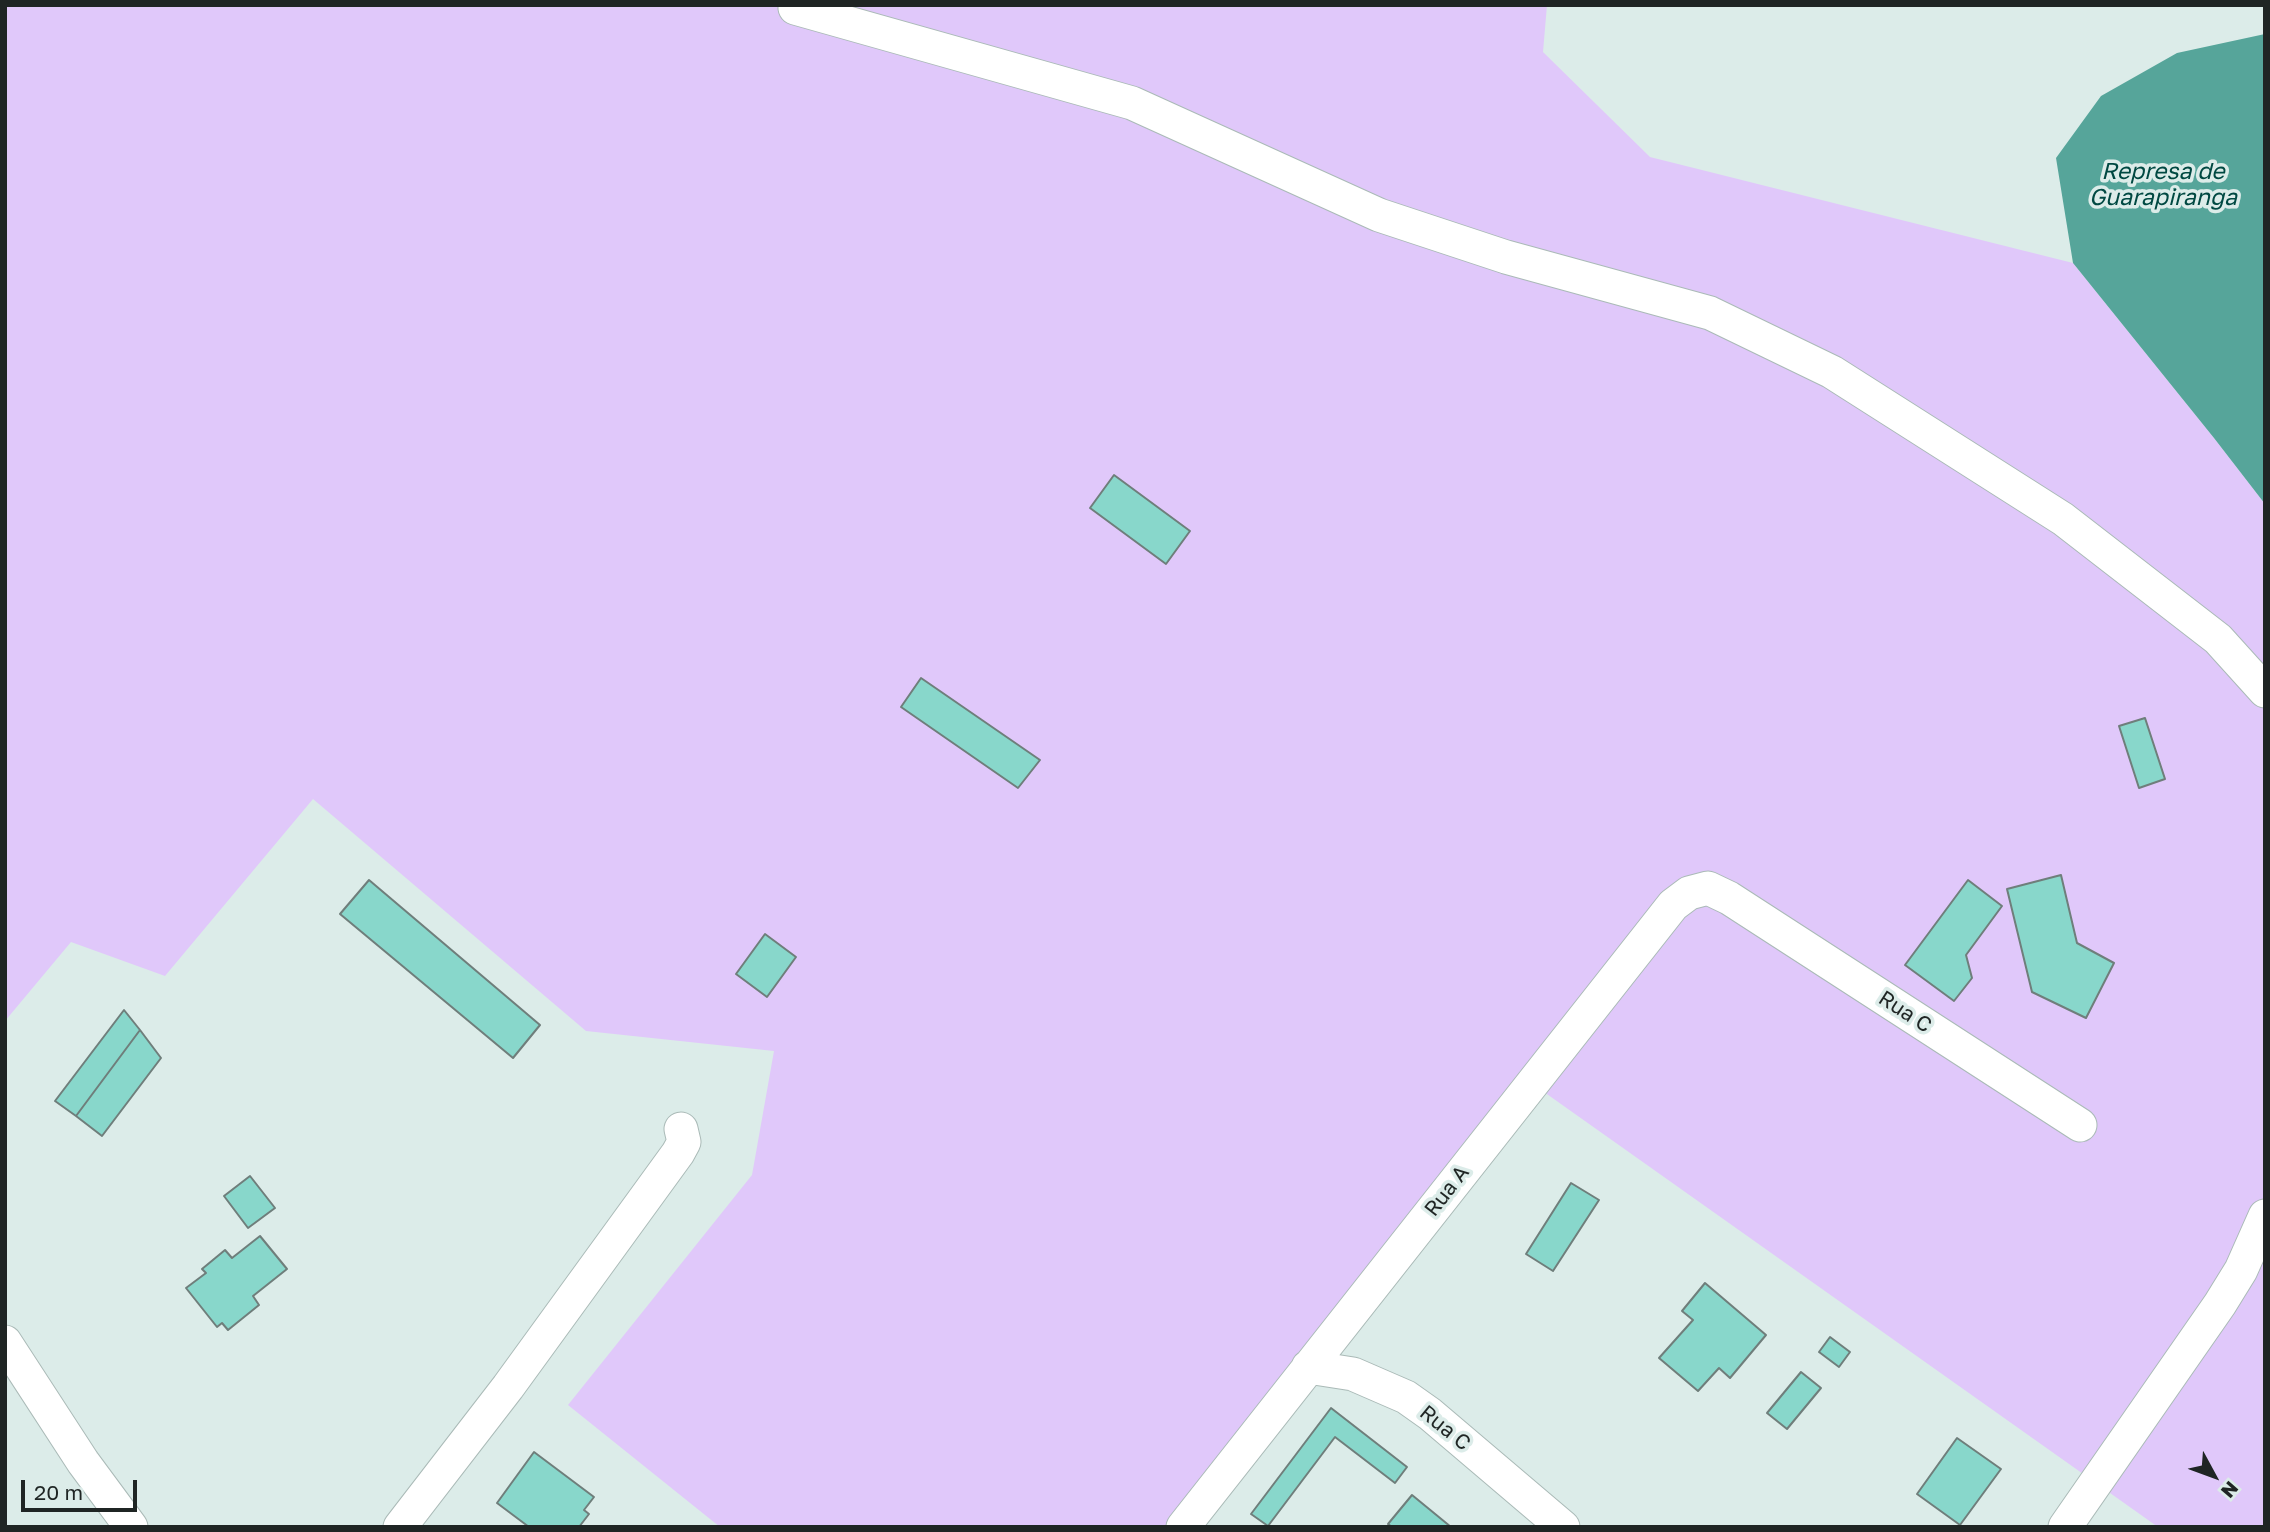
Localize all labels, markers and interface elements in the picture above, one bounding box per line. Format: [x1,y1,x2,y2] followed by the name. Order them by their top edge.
[2089,158,2237,212] water label: Represa de Guarapiranga
[1874,986,1936,1038] street label: Rua C
[1419,1160,1475,1222] street label: Rua A
[1415,1400,1475,1456] street label: Rua C
[2179,1441,2249,1511] north arrow
[24,1466,140,1510] scale bar
[2217,1477,2244,1503] text: N
[34,1479,83,1505] text: 20 m

